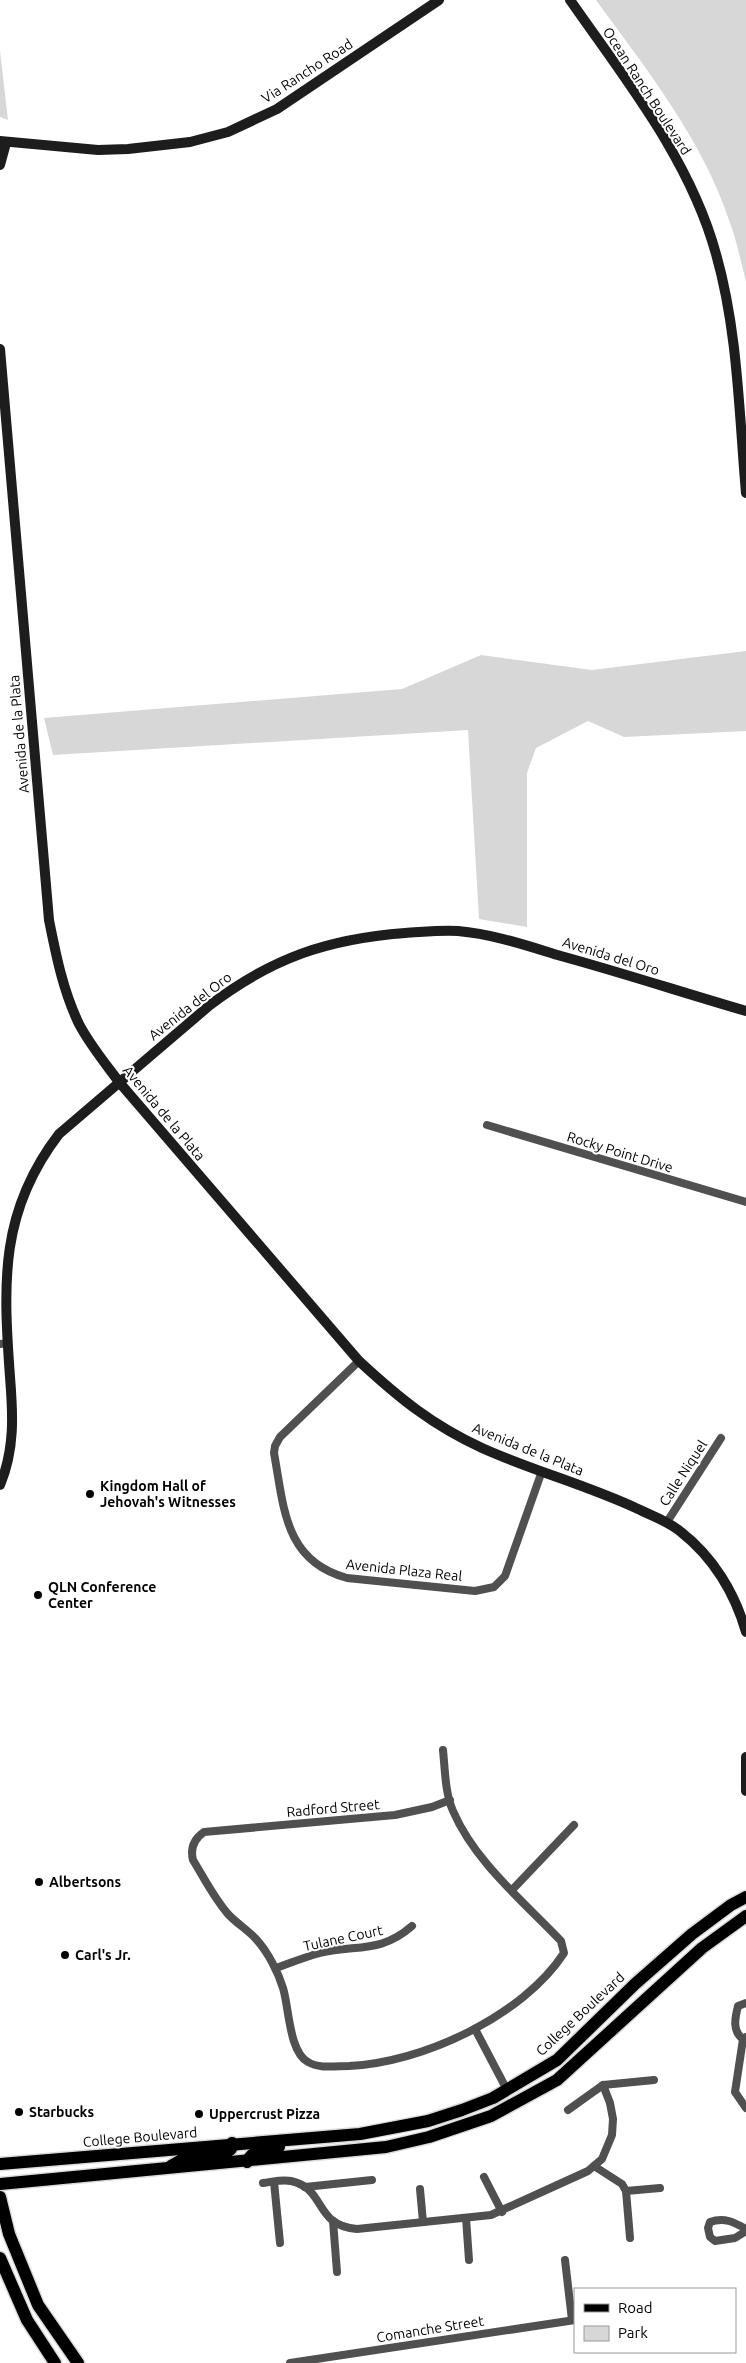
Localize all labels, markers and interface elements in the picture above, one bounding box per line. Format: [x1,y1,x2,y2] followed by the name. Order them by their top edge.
[600,24,694,158] street label: Ocean Ranch Boulevard
[259,36,355,106] street label: Via Rancho Road
[6,674,32,794] street label: Avenida de la Plata
[561,934,661,978] street label: Avenida del Oro
[145,969,235,1043] street label: Avenida del Oro
[120,1062,208,1164] street label: Avenida de la Plata
[565,1128,675,1176] street label: Rocky Point Drive
[470,1419,586,1479] street label: Avenida de la Plata
[656,1437,710,1509] street label: Calle Niquel
[100,1478,236,1510] place label: Kingdom Hall of Jehovah's Witnesses
[84,1488,96,1500] marker: Kingdom Hall of Jehovah's Witnesses
[345,1556,463,1584] street label: Avenida Plaza Real
[48,1579,156,1611] place label: QLN Conference Center
[32,1589,44,1601] marker: QLN Conference Center
[286,1796,381,1820] street label: Radford Street
[49,1874,122,1890] place label: Albertsons
[33,1876,45,1888] marker: Albertsons
[302,1922,385,1954] street label: Tulane Court
[75,1947,131,1963] place label: Carl's Jr.
[59,1949,71,1961] marker: Carl's Jr.
[533,1969,627,2059] street label: College Boulevard
[29,2104,94,2120] place label: Starbucks
[13,2106,25,2118] marker: Starbucks
[209,2106,320,2122] place label: Uppercrust Pizza
[193,2108,205,2120] marker: Uppercrust Pizza
[82,2124,198,2150] street label: College Boulevard
[574,2288,736,2353] legend
[618,2299,653,2316] text: Road
[375,2313,485,2345] street label: Comanche Street
[618,2324,648,2341] text: Park

